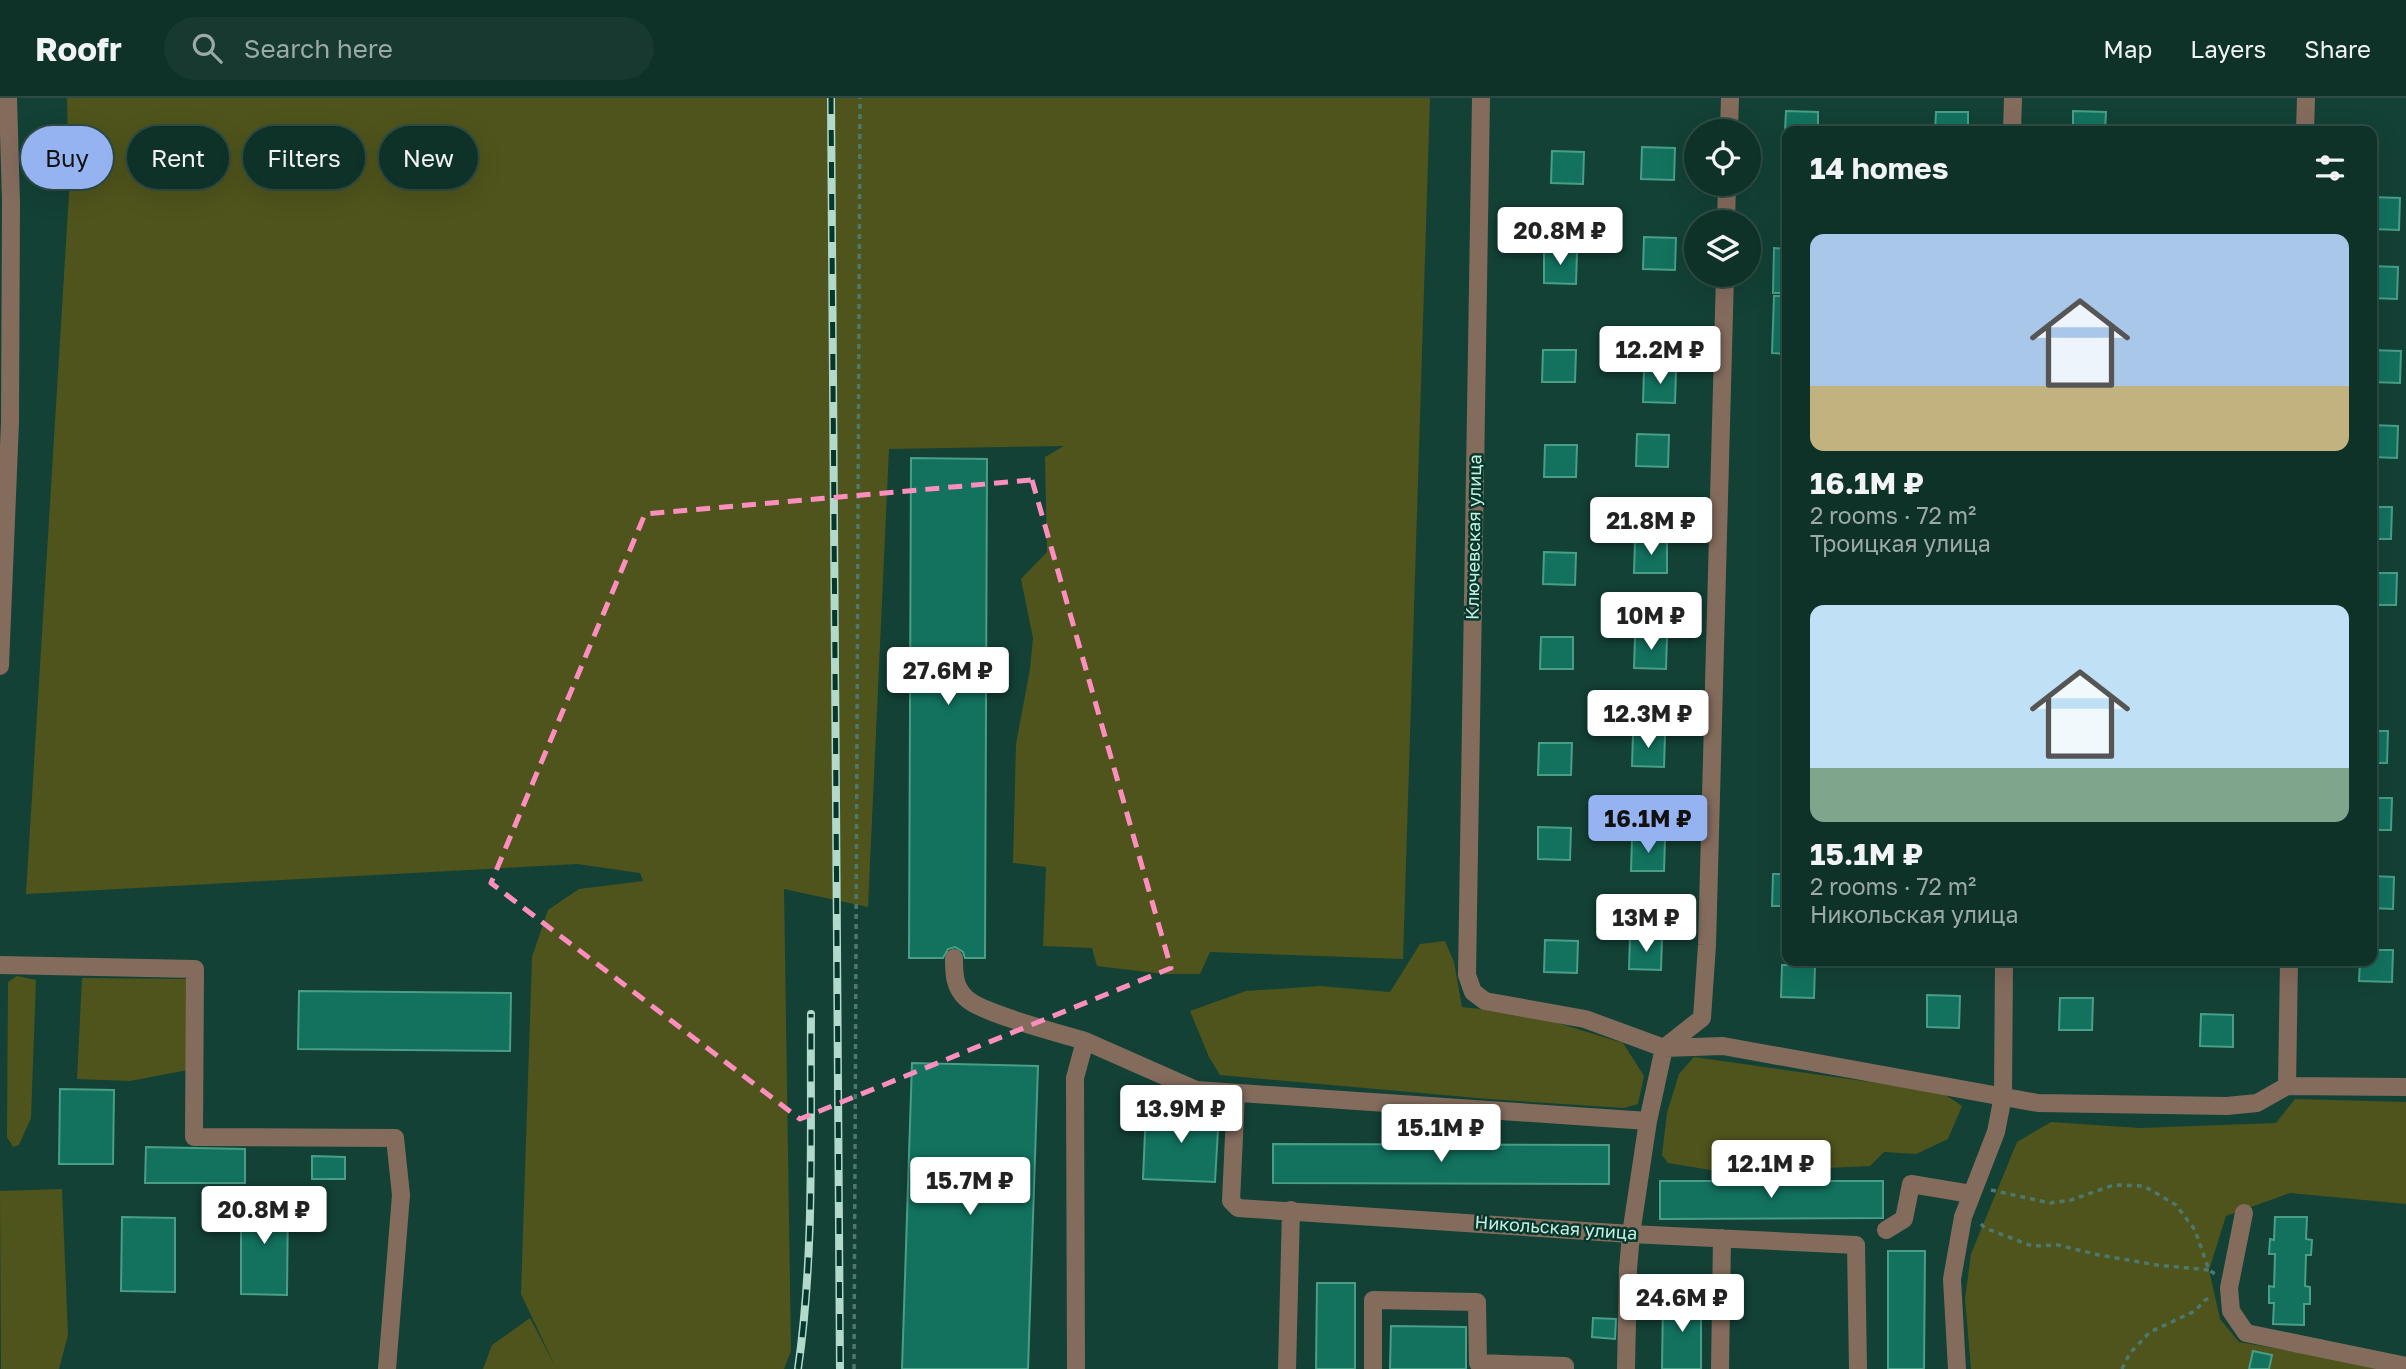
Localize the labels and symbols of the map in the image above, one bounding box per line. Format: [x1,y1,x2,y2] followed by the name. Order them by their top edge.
[1495,208,1625,267] pin: 20.8M ₽
[1595,327,1725,386] pin: 12.2M ₽
[1461,454,1485,620] street label: Ключевская улица
[1586,498,1716,557] pin: 21.8M ₽
[1602,592,1700,652] pin: 10M ₽
[883,648,1013,707] pin: 27.6M ₽
[1583,690,1713,750] pin: 12.3M ₽
[1583,796,1713,855] pin: 16.1M ₽
[1597,894,1695,954] pin: 13M ₽
[1116,1086,1246,1145] pin: 13.9M ₽
[1376,1104,1506,1164] pin: 15.1M ₽
[1706,1140,1836,1200] pin: 12.1M ₽
[905,1158,1035,1217] pin: 15.7M ₽
[199,1186,329,1246] pin: 20.8M ₽
[1474,1210,1638,1244] street label: Никольская улица
[1617,1274,1747,1334] pin: 24.6M ₽

